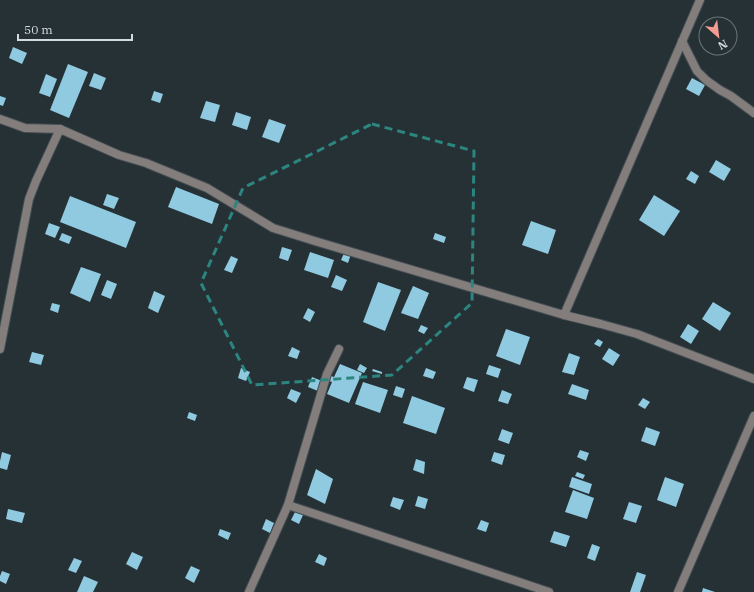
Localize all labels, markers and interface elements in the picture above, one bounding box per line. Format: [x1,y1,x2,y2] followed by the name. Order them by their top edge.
[18,16,132,42] scale bar
[698,16,738,56] north arrow
[24,22,53,37] text: 50 m
[715,37,730,53] text: N

